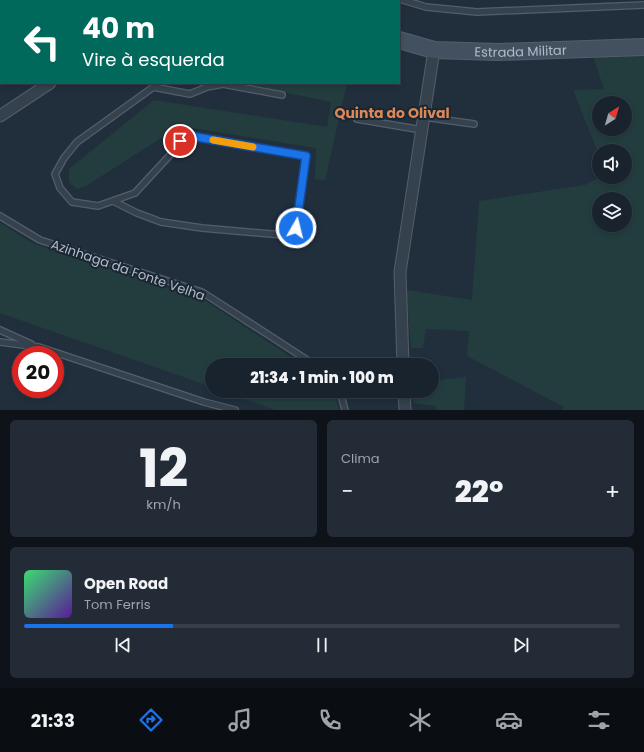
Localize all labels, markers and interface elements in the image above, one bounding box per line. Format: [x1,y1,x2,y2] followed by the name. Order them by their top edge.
[82,9,155,48] text: 40 m
[16,16,68,68] icon: left
[474,40,567,62] street label: Estrada Militar
[82,47,225,72] text: Vire à esquerda
[592,96,632,136] north arrow
[592,96,632,232] map controls
[334,103,450,123] district label: Quinta do Olival
[163,124,197,158] pin
[169,130,191,152] icon: arrive
[592,144,632,184] button: sound
[592,192,632,232] button: layers
[275,207,317,249] position arrow
[48,235,208,305] street label: Azinhaga da Fonte Velha
[12,346,64,398] speed limit sign: 20
[250,367,394,388] text: 21:34 · 1 min · 100 m
[139,432,188,505] text: 12
[341,449,380,468] text: Clima
[455,470,503,513] text: 22°
[341,476,353,507] text: −
[605,476,620,507] text: +
[146,495,181,514] text: km/h
[84,573,168,594] text: Open Road
[84,595,151,614] text: Tom Ferris
[112,634,134,656] icon: previous
[311,634,333,656] icon: pause
[510,634,532,656] icon: next
[137,706,165,734] icon: directions
[226,706,254,734] icon: music
[316,706,344,734] icon: phone
[406,706,434,734] icon: climate
[495,706,523,734] icon: car
[585,706,613,734] icon: filters
[31,708,75,733] text: 21:33

